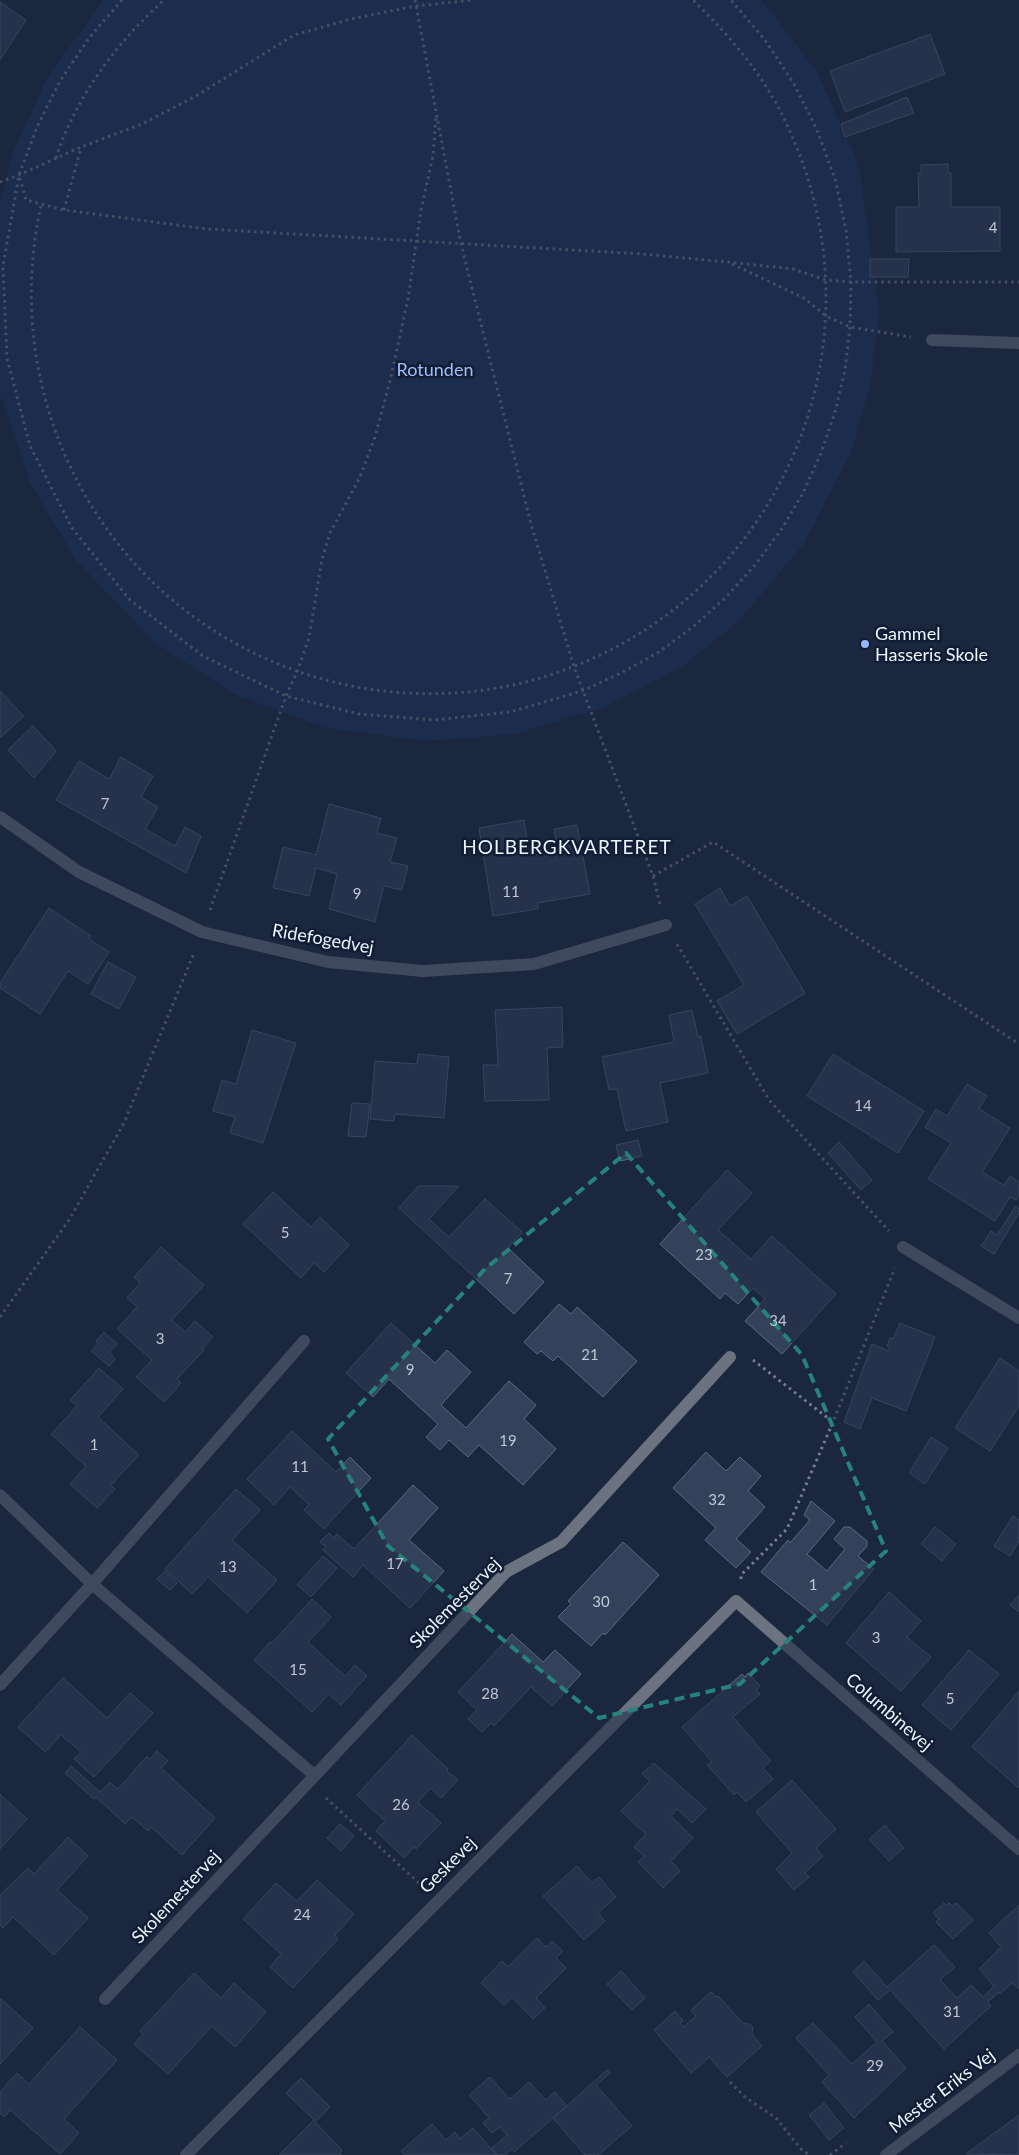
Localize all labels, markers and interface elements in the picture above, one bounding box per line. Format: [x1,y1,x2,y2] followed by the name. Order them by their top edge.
[989,218,998,236] house number: 4
[397,358,473,380] park label: Rotunden
[875,622,988,665] place label: Gammel Hasseris Skole
[859,638,871,650] marker: Gammel Hasseris Skole
[101,794,110,812] house number: 7
[462,835,672,858] district label: HOLBERGKVARTERET
[502,882,520,900] house number: 11
[353,884,361,902] house number: 9
[271,918,376,958] street label: Ridefogedvej
[854,1096,872,1114] house number: 14
[281,1223,289,1241] house number: 5
[695,1245,713,1263] house number: 23
[504,1269,513,1287] house number: 7
[769,1311,787,1329] house number: 34
[156,1329,164,1347] house number: 3
[581,1345,599,1363] house number: 21
[406,1360,414,1378] house number: 9
[499,1431,517,1449] house number: 19
[90,1435,98,1453] house number: 1
[291,1457,309,1475] house number: 11
[708,1490,726,1508] house number: 32
[404,1552,504,1652] street label: Skolemestervej
[386,1554,404,1572] house number: 17
[219,1557,237,1575] house number: 13
[809,1575,817,1593] house number: 1
[592,1592,610,1610] house number: 30
[872,1628,880,1646] house number: 3
[289,1660,307,1678] house number: 15
[842,1668,938,1755] street label: Columbinevej
[481,1684,499,1702] house number: 28
[946,1689,954,1707] house number: 5
[392,1795,410,1813] house number: 26
[414,1831,480,1897] street label: Geskevej
[126,1845,224,1948] street label: Skolemestervej
[293,1905,311,1923] house number: 24
[943,2002,961,2020] house number: 31
[884,2043,999,2137] street label: Mester Eriks Vej
[866,2056,884,2074] house number: 29

